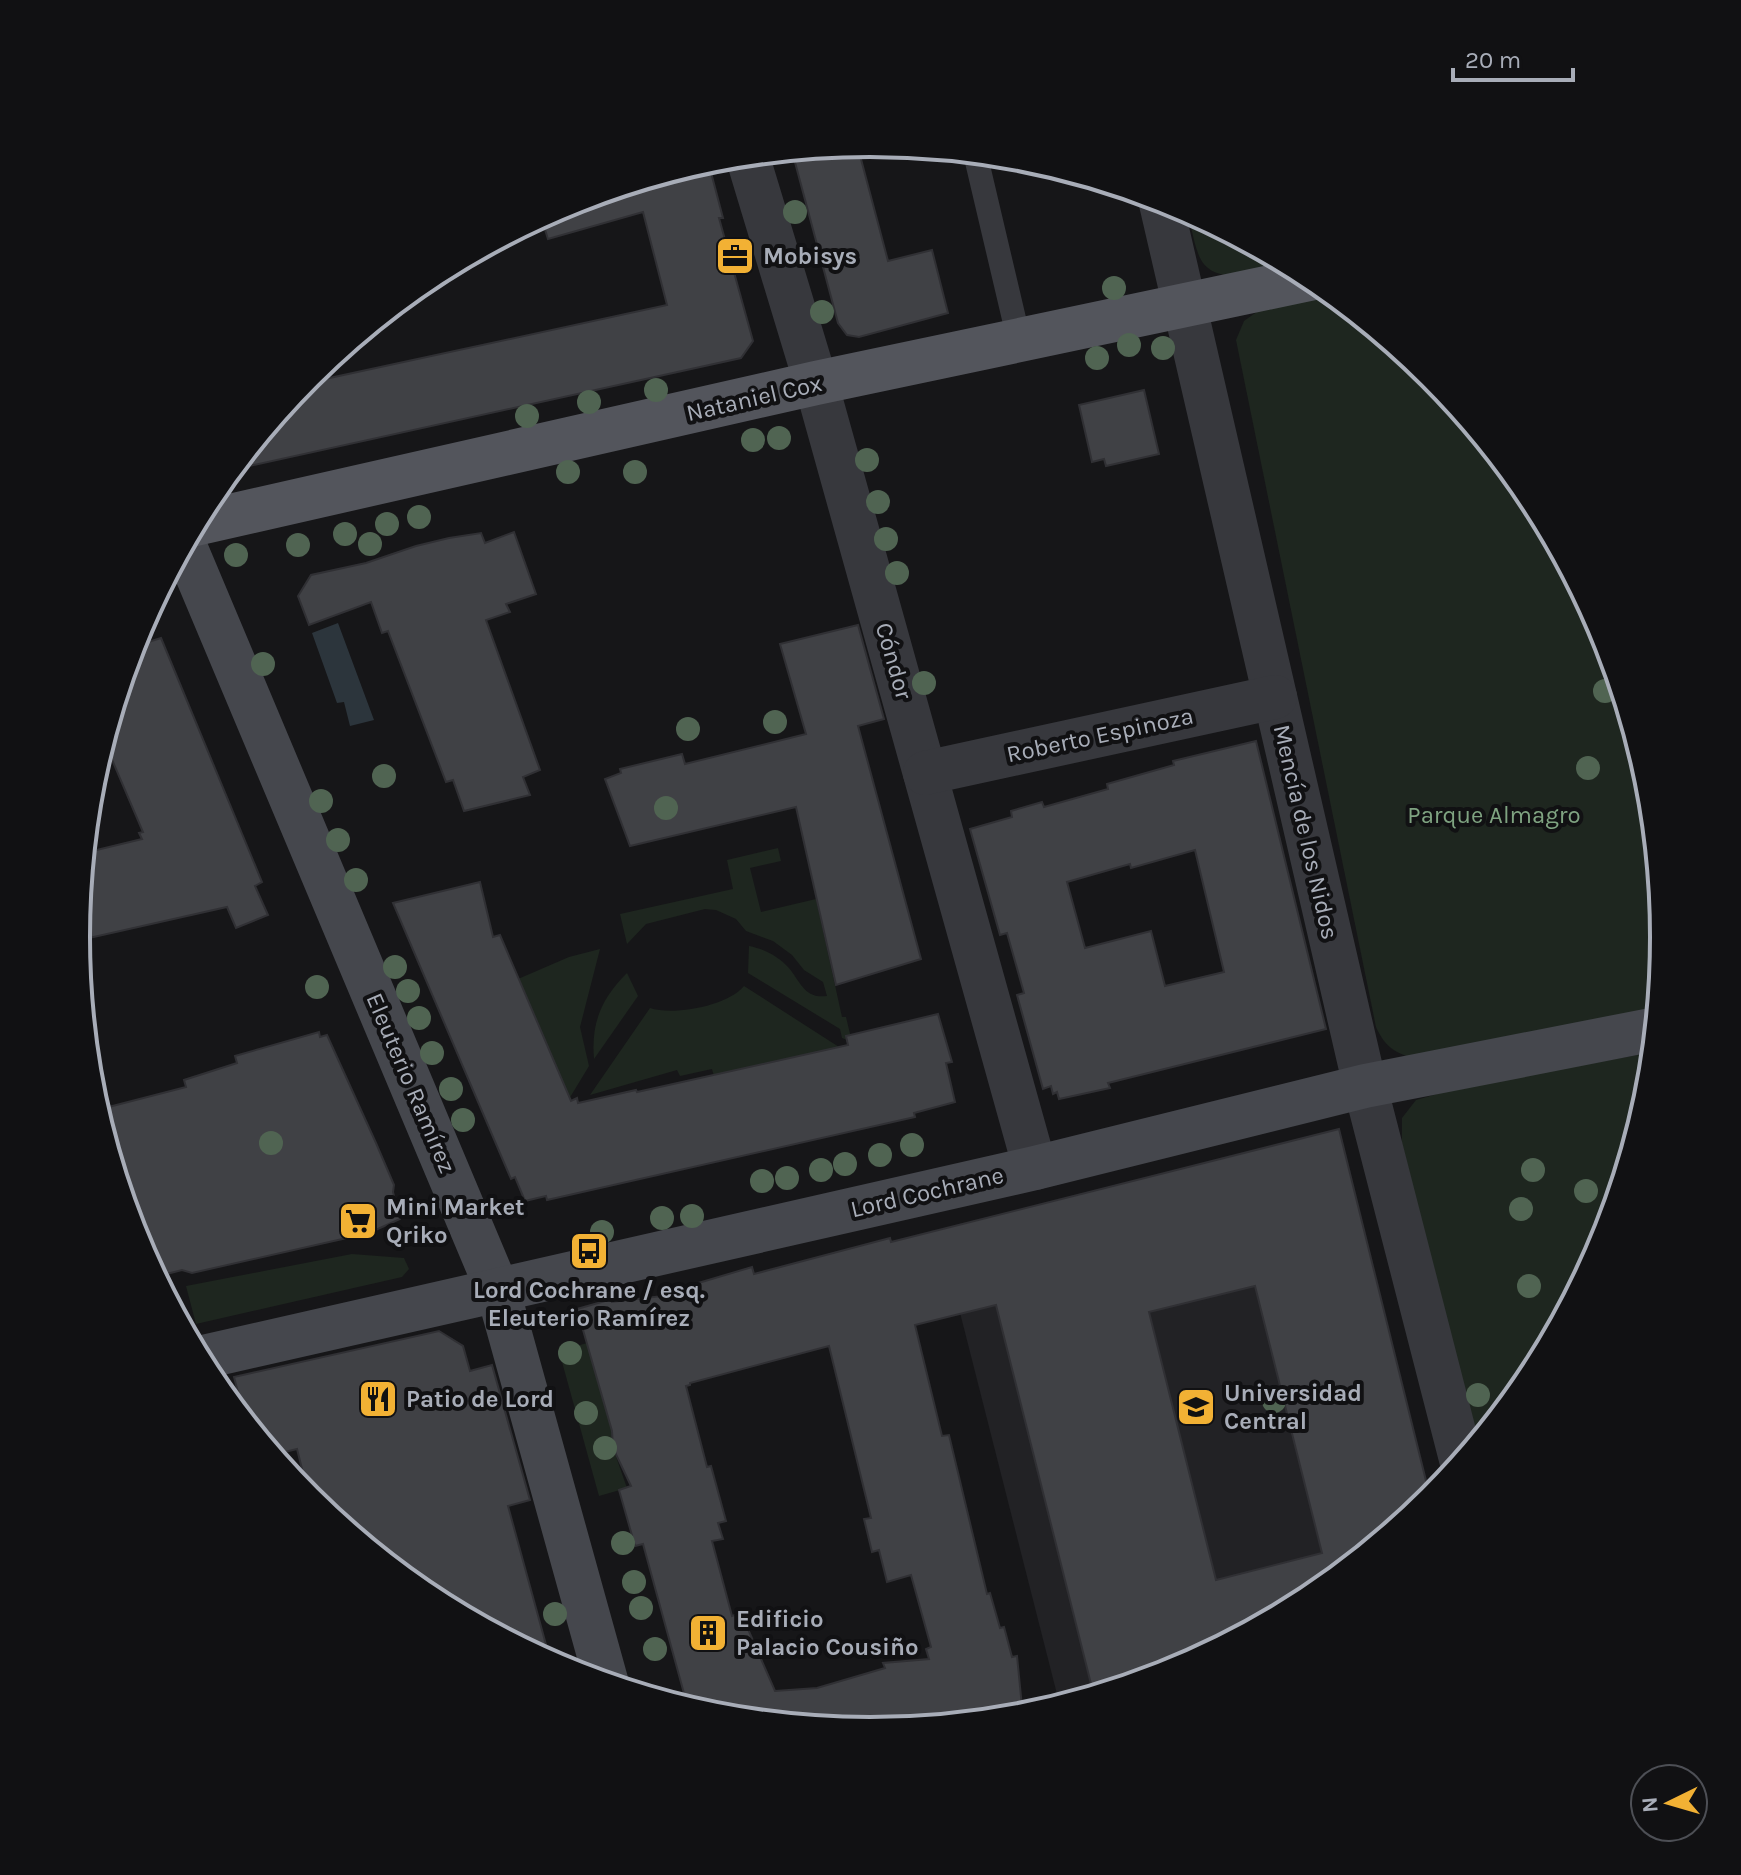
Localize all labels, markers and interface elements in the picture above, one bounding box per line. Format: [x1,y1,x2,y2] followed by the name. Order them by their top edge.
[1453,32,1573,82] scale bar
[1465,46,1521,74] text: 20 m
[714,235,756,277] office icon: Mobisys
[763,242,857,270] place label: Mobisys
[683,369,825,427] street label: Nataniel Cox
[870,619,918,703] street label: Cóndor
[1004,702,1196,768] street label: Roberto Espinoza
[1268,722,1344,942] street label: Mencía de los Nidos
[1407,801,1581,829] park label: Parque Almagro
[360,989,462,1177] street label: Eleuterio Ramírez
[848,1161,1006,1223] street label: Lord Cochrane
[386,1193,525,1249] place label: Mini Market Qriko
[337,1200,379,1242] supermarket icon: Mini Market Qriko
[568,1230,610,1272] bus stop icon: Lord Cochrane / esq. Eleuterio Ramírez
[473,1276,705,1332] place label: Lord Cochrane / esq. Eleuterio Ramírez
[357,1378,399,1420] restaurant icon: Patio de Lord
[1224,1379,1362,1435] place label: Universidad Central
[406,1385,554,1413] place label: Patio de Lord
[1175,1386,1217,1428] school or university icon: Universidad Central
[736,1605,918,1661] place label: Edificio Palacio Cousiño
[687,1612,729,1654] building icon: Edificio Palacio Cousiño
[1629,1763,1709,1843] north arrow
[1636,1796,1664,1814] text: N

